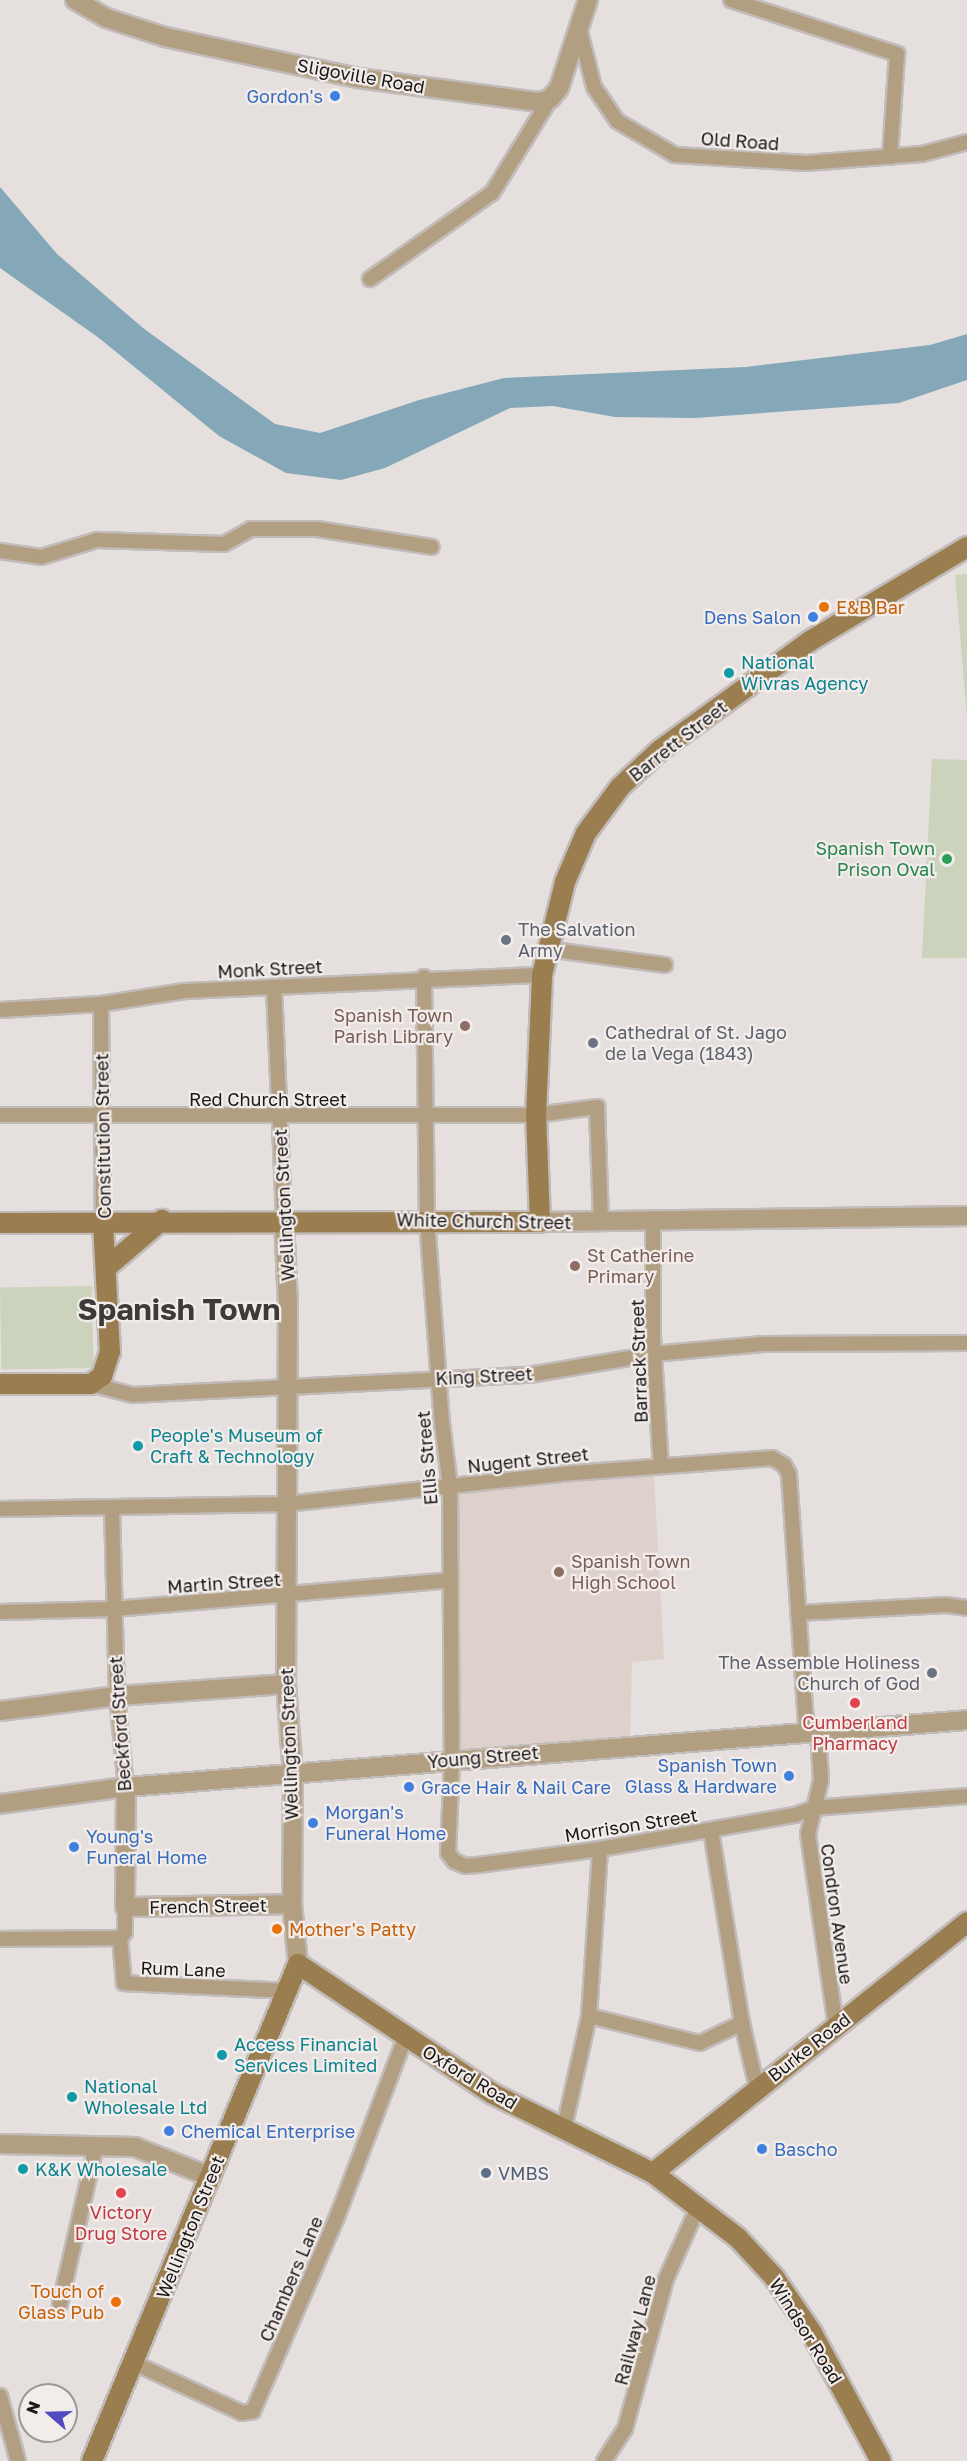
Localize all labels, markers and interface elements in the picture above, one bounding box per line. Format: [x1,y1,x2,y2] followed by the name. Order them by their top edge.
[296,54,426,98] street label: Sligoville Road
[246,85,323,107] place label: Gordon's
[328,89,342,103] marker: Gordon's
[700,127,780,155] street label: Old Road
[836,596,905,618] place label: E&B Bar
[817,600,831,614] marker: E&B Bar
[704,606,801,628] place label: Dens Salon
[806,610,820,624] marker: Dens Salon
[741,652,868,694] place label: National Wivras Agency
[722,666,736,680] marker: National Wivras Agency
[625,696,731,786] street label: Barrett Street
[815,838,935,880] place label: Spanish Town Prison Oval
[940,852,954,866] marker: Spanish Town Prison Oval
[518,919,636,962] place label: The Salvation Army
[499,933,513,947] marker: The Salvation Army
[217,955,323,983] street label: Monk Street
[333,1005,453,1048] place label: Spanish Town Parish Library
[458,1019,472,1033] marker: Spanish Town Parish Library
[605,1022,787,1064] place label: Cathedral of St. Jago de la Vega (1843)
[586,1036,600,1050] marker: Cathedral of St. Jago de la Vega (1843)
[91,1053,115,1219] street label: Constitution Street
[189,1088,347,1110] street label: Red Church Street
[269,1128,299,1282] street label: Wellington Street
[396,1209,572,1233] street label: White Church Street
[587,1245,694,1288] place label: St Catherine Primary
[568,1259,582,1273] marker: St Catherine Primary
[78,1291,280,1327] district label: Spanish Town
[626,1299,652,1423] street label: Barrack Street
[435,1363,533,1389] street label: King Street
[412,1410,442,1506] street label: Ellis Street
[150,1425,323,1468] place label: People's Museum of Craft & Technology
[131,1439,145,1453] marker: People's Museum of Craft & Technology
[466,1443,590,1477] street label: Nugent Street
[571,1551,691,1594] place label: Spanish Town High School
[552,1565,566,1579] marker: Spanish Town High School
[166,1568,282,1598] street label: Martin Street
[718,1652,920,1694] place label: The Assemble Holiness Church of God
[105,1656,135,1792] street label: Beckford Street
[925,1666,939,1680] marker: The Assemble Holiness Church of God
[276,1668,302,1820] street label: Wellington Street
[848,1696,862,1710] marker: Cumberland Pharmacy
[802,1712,908,1754] place label: Cumberland Pharmacy
[426,1741,540,1773] street label: Young Street
[625,1755,777,1798] place label: Spanish Town Glass & Hardware
[782,1769,796,1783] marker: Spanish Town Glass & Hardware
[421,1776,611,1798] place label: Grace Hair & Nail Care
[402,1780,416,1794] marker: Grace Hair & Nail Care
[325,1802,446,1844] place label: Morgan's Funeral Home
[563,1804,699,1846] street label: Morrison Street
[306,1816,320,1830] marker: Morgan's Funeral Home
[86,1826,207,1868] place label: Young's Funeral Home
[67,1840,81,1854] marker: Young's Funeral Home
[816,1842,858,1986] street label: Condron Avenue
[149,1894,267,1918] street label: French Street
[289,1918,416,1940] place label: Mother's Patty
[270,1922,284,1936] marker: Mother's Patty
[140,1957,226,1981] street label: Rum Lane
[763,2008,855,2086] street label: Burke Road
[234,2034,378,2076] place label: Access Financial Services Limited
[419,2040,521,2114] street label: Oxford Road
[215,2048,229,2062] marker: Access Financial Services Limited
[84,2076,207,2118] place label: National Wholesale Ltd
[65,2090,79,2104] marker: National Wholesale Ltd
[181,2120,355,2142] place label: Chemical Enterprise
[162,2124,176,2138] marker: Chemical Enterprise
[774,2138,837,2160] place label: Bascho
[755,2142,769,2156] marker: Bascho
[151,2152,229,2302] street label: Wellington Street
[35,2158,167,2180] place label: K&K Wholesale
[16,2162,30,2176] marker: K&K Wholesale
[498,2162,549,2184] place label: VMBS
[479,2166,493,2180] marker: VMBS
[114,2186,128,2200] marker: Victory Drug Store
[75,2202,167,2244] place label: Victory Drug Store
[255,2213,327,2345] street label: Chambers Lane
[610,2272,660,2388] street label: Railway Lane
[765,2274,847,2388] street label: Windsor Road
[18,2281,104,2324] place label: Touch of Glass Pub
[109,2295,123,2309] marker: Touch of Glass Pub
[18,2383,78,2443] north arrow
[21,2398,44,2417] text: N

